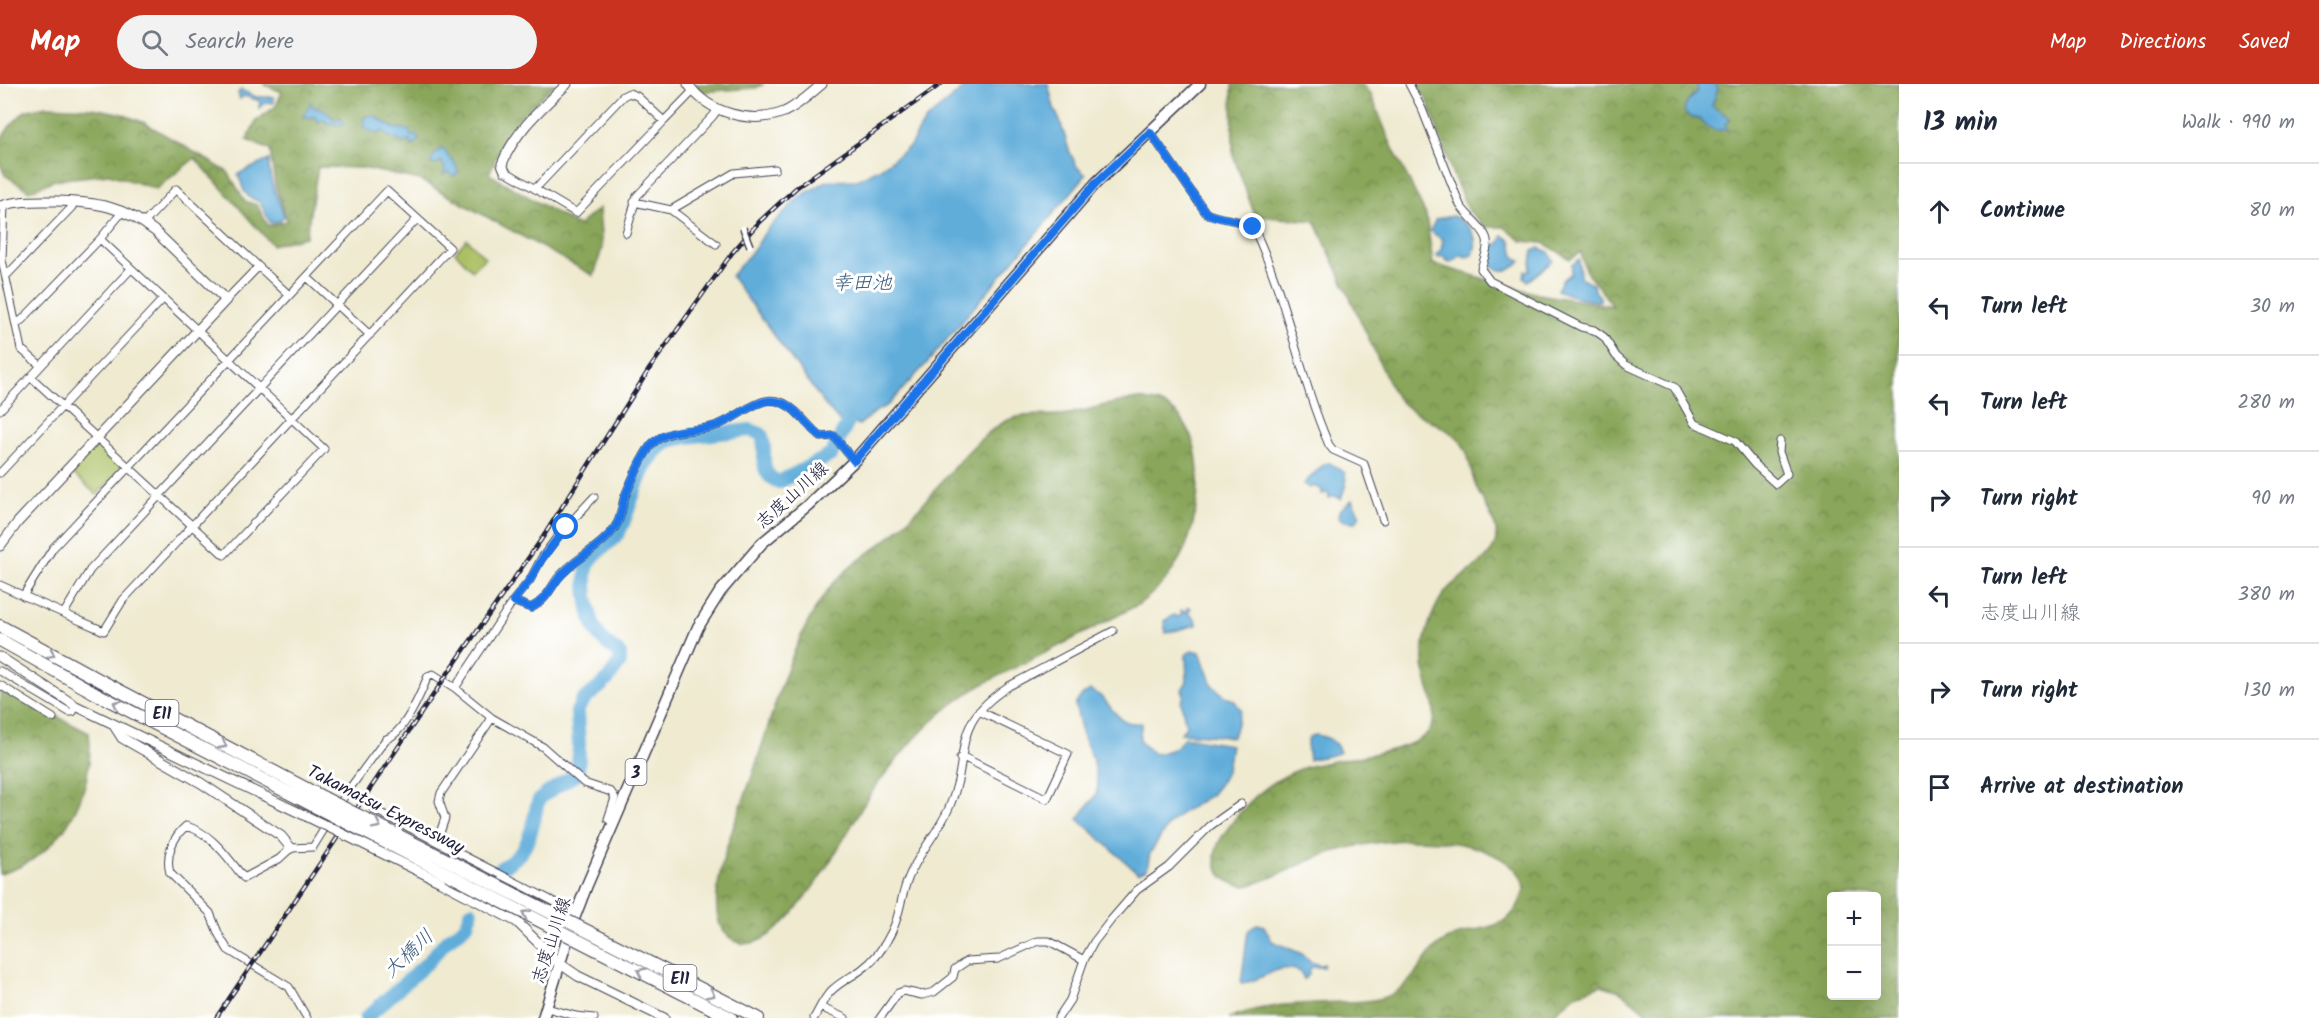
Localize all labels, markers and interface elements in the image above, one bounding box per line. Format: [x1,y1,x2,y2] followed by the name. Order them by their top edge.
[117,15,537,69] search box
[30,20,81,65] text: Map
[186,25,294,60] text: Search here
[138,26,171,59] icon: search
[2050,26,2086,59] text: Map
[2119,26,2206,59] text: Directions
[2239,26,2289,59] text: Saved
[1923,102,1998,144] text: 13 min
[2181,107,2295,139] text: Walk · 990 m
[1980,194,2065,229] text: Continue
[1923,195,1956,228] icon: ahead
[2249,195,2295,227] text: 80 m
[1239,213,1265,239] route end
[832,268,893,300] water label: 幸田池
[1980,290,2067,325] text: Turn left
[1923,291,1956,324] icon: left
[2250,291,2295,323] text: 30 m
[1980,386,2067,421] text: Turn left
[1923,387,1956,420] icon: left
[2237,387,2295,419] text: 280 m
[750,455,836,537] street label: 志度山川線
[1980,482,2078,517] text: Turn right
[1923,483,1956,516] icon: right
[2251,483,2295,515] text: 90 m
[552,513,578,539] route start
[1980,561,2067,596] text: Turn left
[1923,579,1956,612] icon: left
[2238,579,2295,611] text: 380 m
[1980,598,2080,630] text: 志度山川線
[45,647,55,658] one-way arrow
[1980,674,2078,709] text: Turn right
[1923,675,1956,708] icon: right
[2243,675,2295,707] text: 130 m
[113,700,124,711] one-way arrow
[146,700,178,726] road number: E11
[217,738,228,749] one-way arrow
[301,758,470,863] street label: Takamatsu Expressway
[626,759,646,785] road number: 3
[1980,770,2183,805] text: Arrive at destination
[1923,771,1956,804] icon: arrive
[370,817,381,829] one-way arrow
[1827,892,1881,1000] map controls
[1827,892,1881,946] button: +
[525,893,580,988] street label: 志度山川線
[521,909,532,921] one-way arrow
[377,922,442,987] water label: 大橋川
[1827,946,1881,1000] button: −
[664,965,696,991] road number: E11
[637,968,648,979] one-way arrow
[704,987,715,998] one-way arrow

